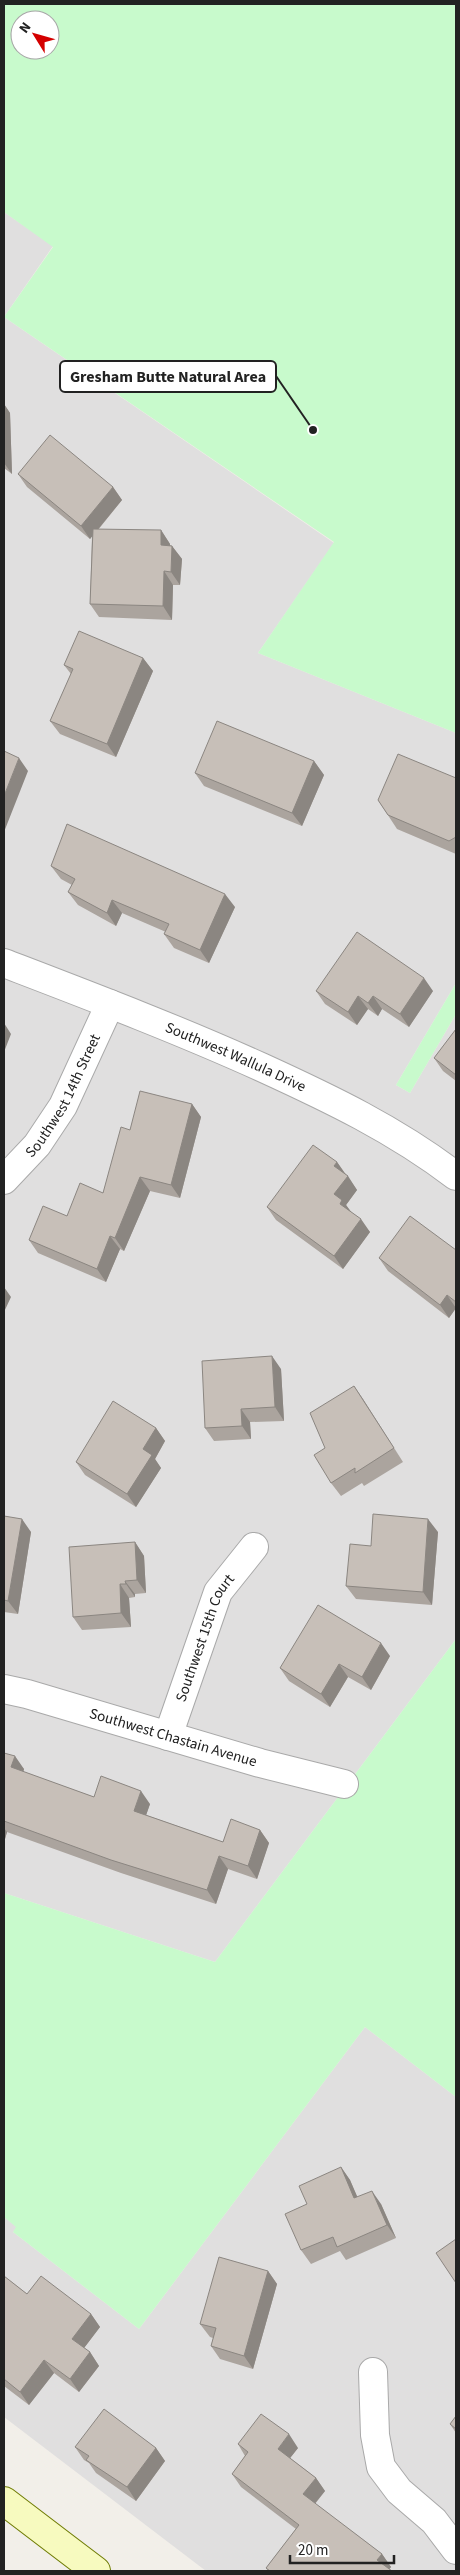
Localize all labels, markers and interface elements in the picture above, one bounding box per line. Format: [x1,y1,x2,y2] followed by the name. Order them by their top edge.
[10,10,60,60] north arrow
[15,18,36,38] text: N
[60,361,276,392] callout: Gresham Butte Natural Area
[70,366,266,388] text: Gresham Butte Natural Area
[162,1017,310,1097] street label: Southwest Wallula Drive
[20,1031,106,1162] street label: Southwest 14th Street
[171,1570,240,1705] street label: Southwest 15th Court
[87,1703,259,1773] street label: Southwest Chastain Avenue
[290,2532,394,2564] scale bar
[298,2540,328,2561] text: 20 m

